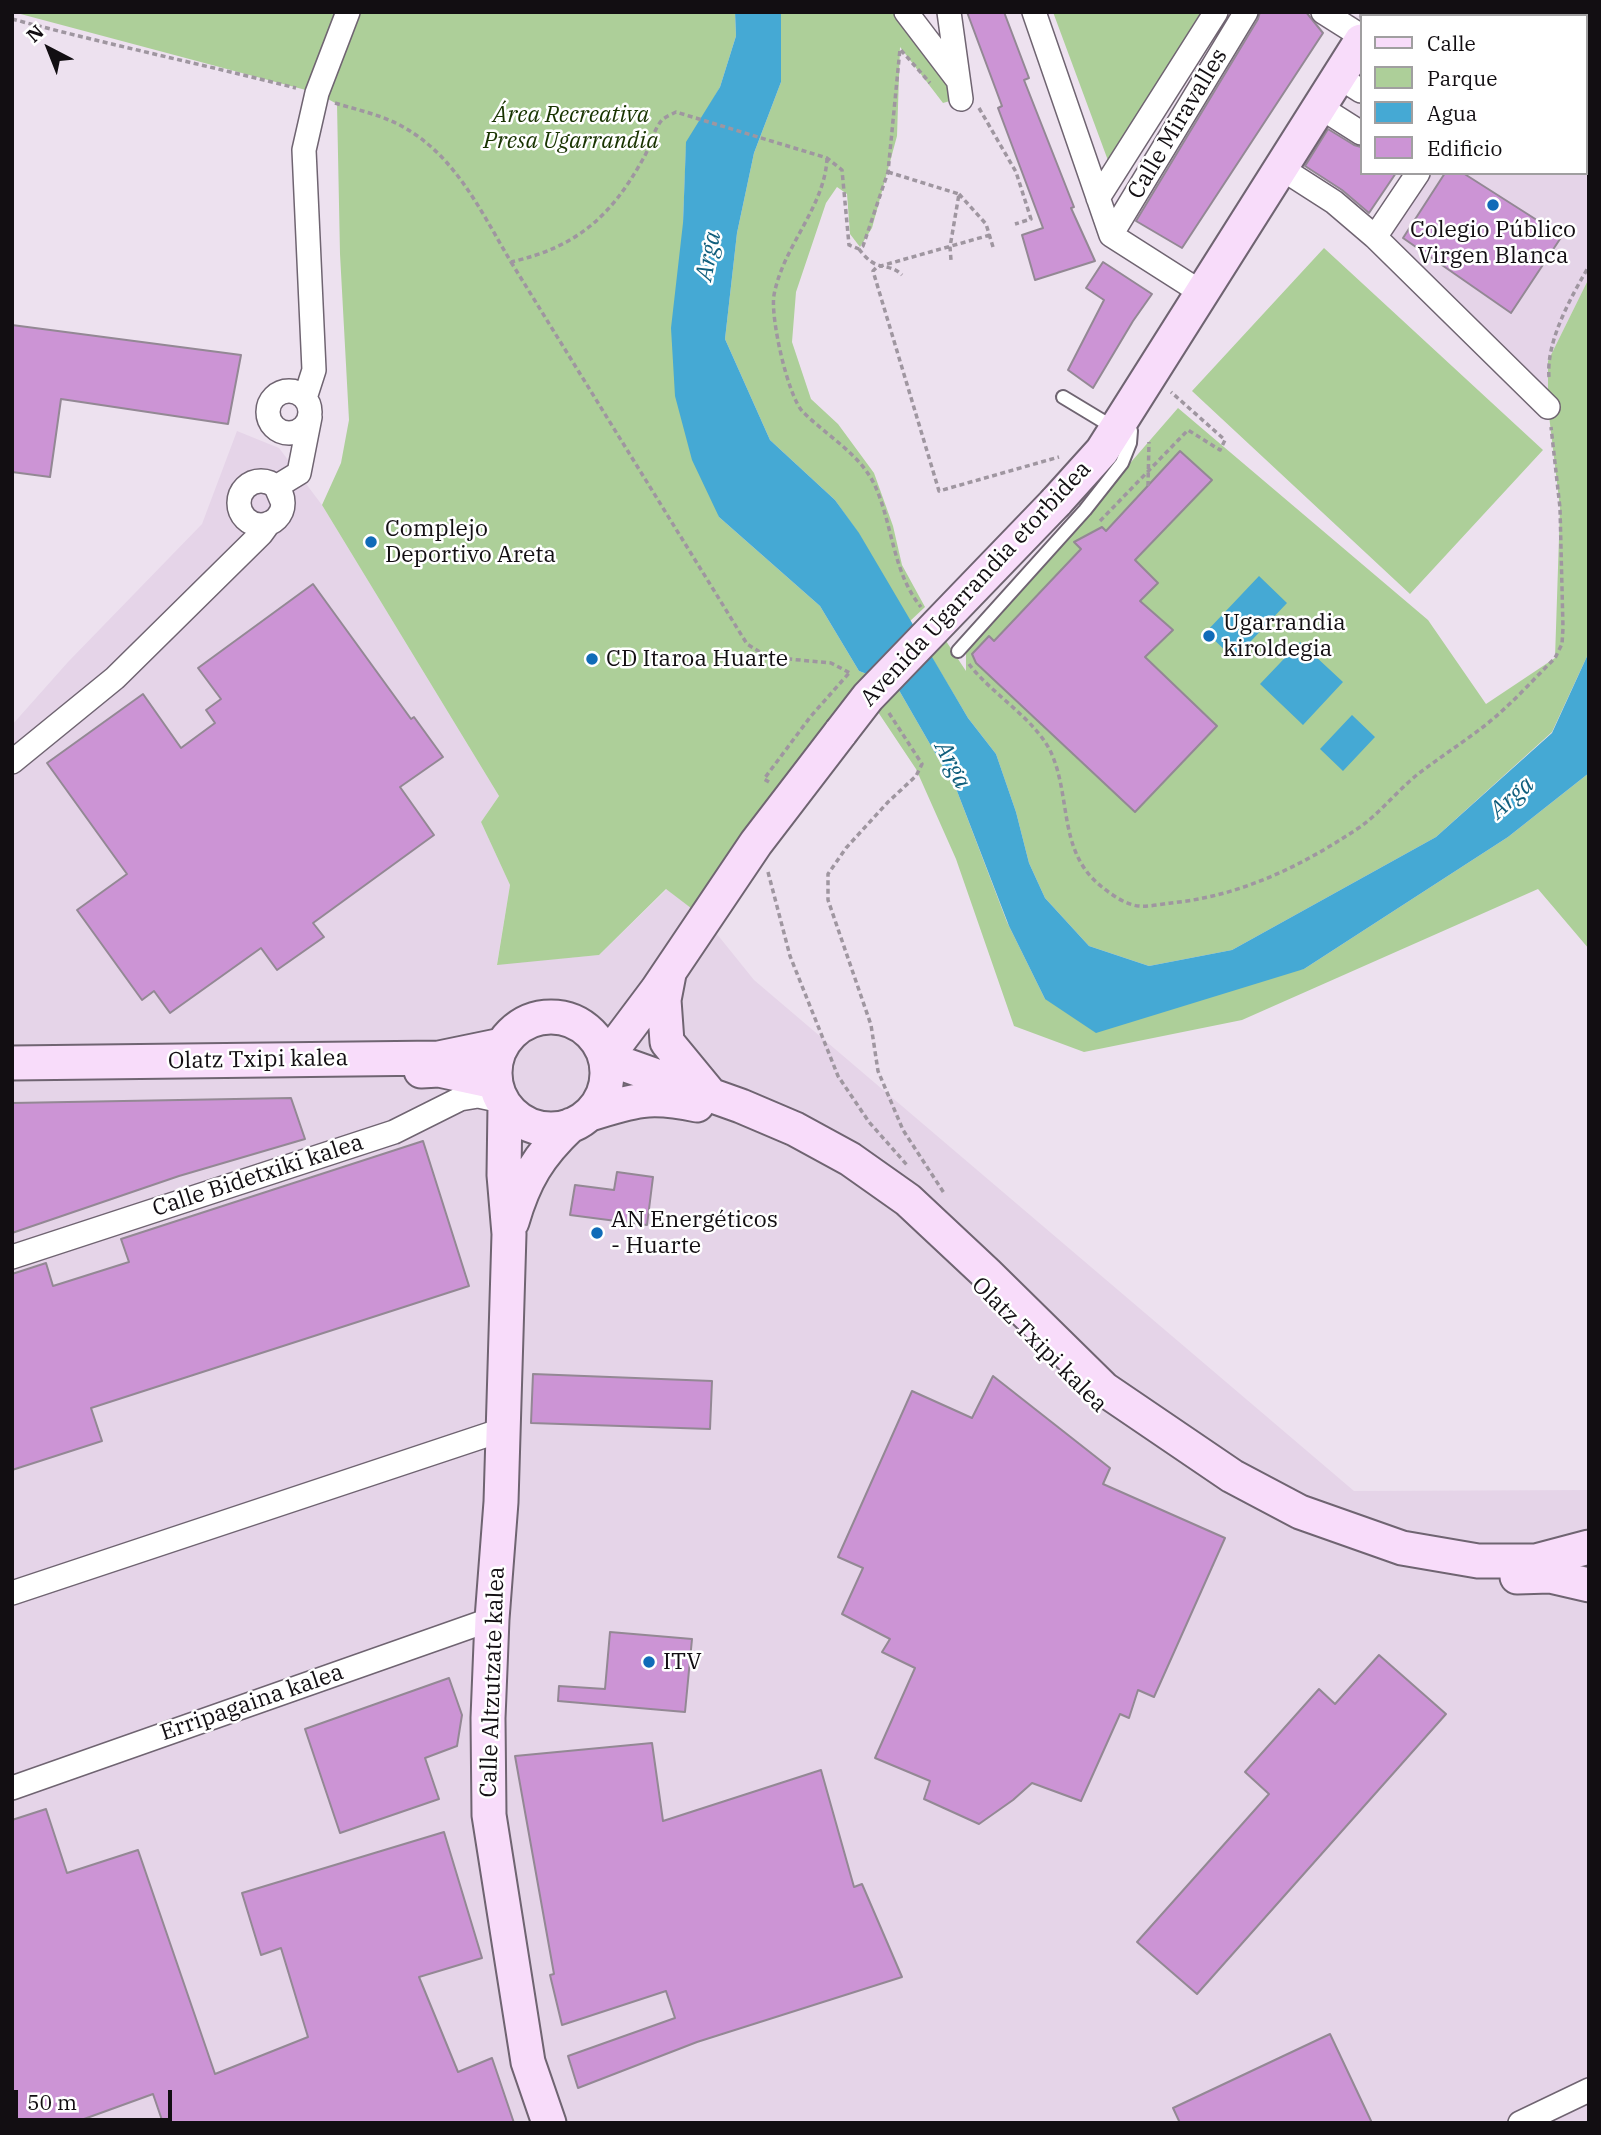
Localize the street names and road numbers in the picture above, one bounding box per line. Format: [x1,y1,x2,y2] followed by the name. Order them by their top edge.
[1122,44,1234,204] street label: Calle Miravalles
[855,456,1097,712] street label: Avenida Ugarrandia etorbidea
[168,1045,348,1075] street label: Olatz Txipi kalea
[149,1129,367,1223] street label: Calle Bidetxiki kalea
[966,1272,1112,1418] street label: Olatz Txipi kalea
[475,1566,511,1798] street label: Calle Altzutzate kalea
[157,1659,347,1747] street label: Erripagaina kalea

